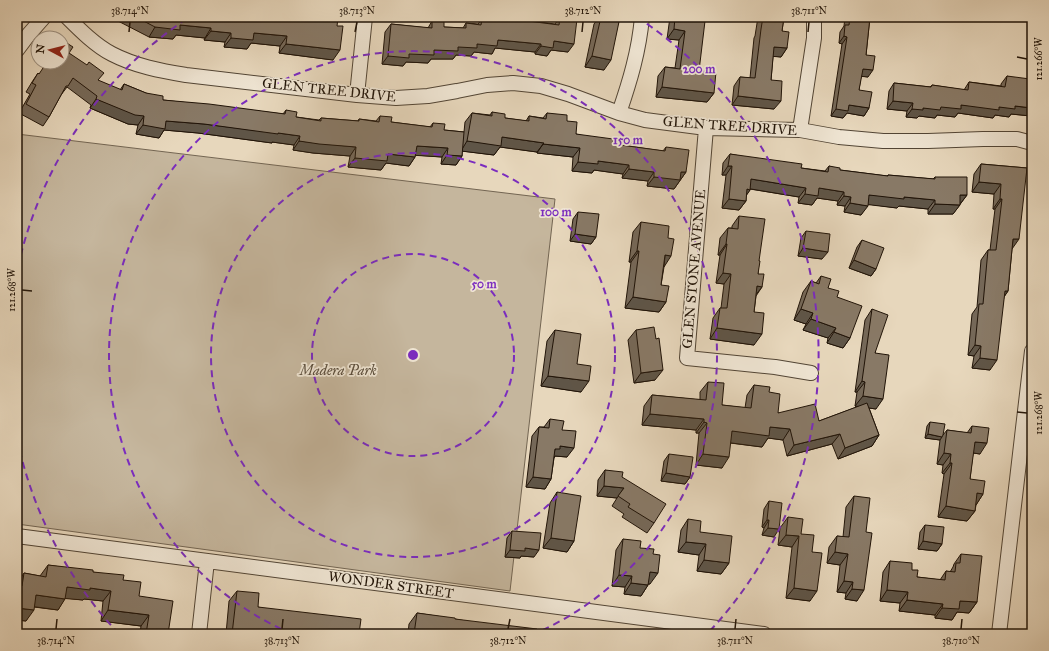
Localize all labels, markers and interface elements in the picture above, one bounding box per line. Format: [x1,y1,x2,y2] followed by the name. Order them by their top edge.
[111,5,149,17] text: 38.714°N
[339,5,376,17] text: 38.713°N
[564,5,602,17] text: 38.712°N
[791,5,828,17] text: 38.711°N
[30,30,70,70] north arrow
[1033,37,1045,81] text: 121.266°W
[34,43,48,54] text: N
[683,62,716,76] text: 200 m
[261,75,397,105] street label: GLEN TREE DRIVE
[662,113,798,139] street label: GLEN TREE DRIVE
[613,133,644,147] text: 150 m
[679,189,709,349] street label: GLEN STONE AVENUE
[540,205,573,219] text: 100 m
[6,268,18,312] text: 121.268°W
[471,277,498,291] text: 50 m
[406,348,420,362] centre of rings
[297,362,377,379] park label: Madera Park
[1033,391,1045,435] text: 121.268°W
[327,568,455,602] street label: WONDER STREET
[37,635,75,647] text: 38.714°N
[264,635,301,647] text: 38.713°N
[489,635,527,647] text: 38.712°N
[717,635,754,647] text: 38.711°N
[942,635,980,647] text: 38.710°N

